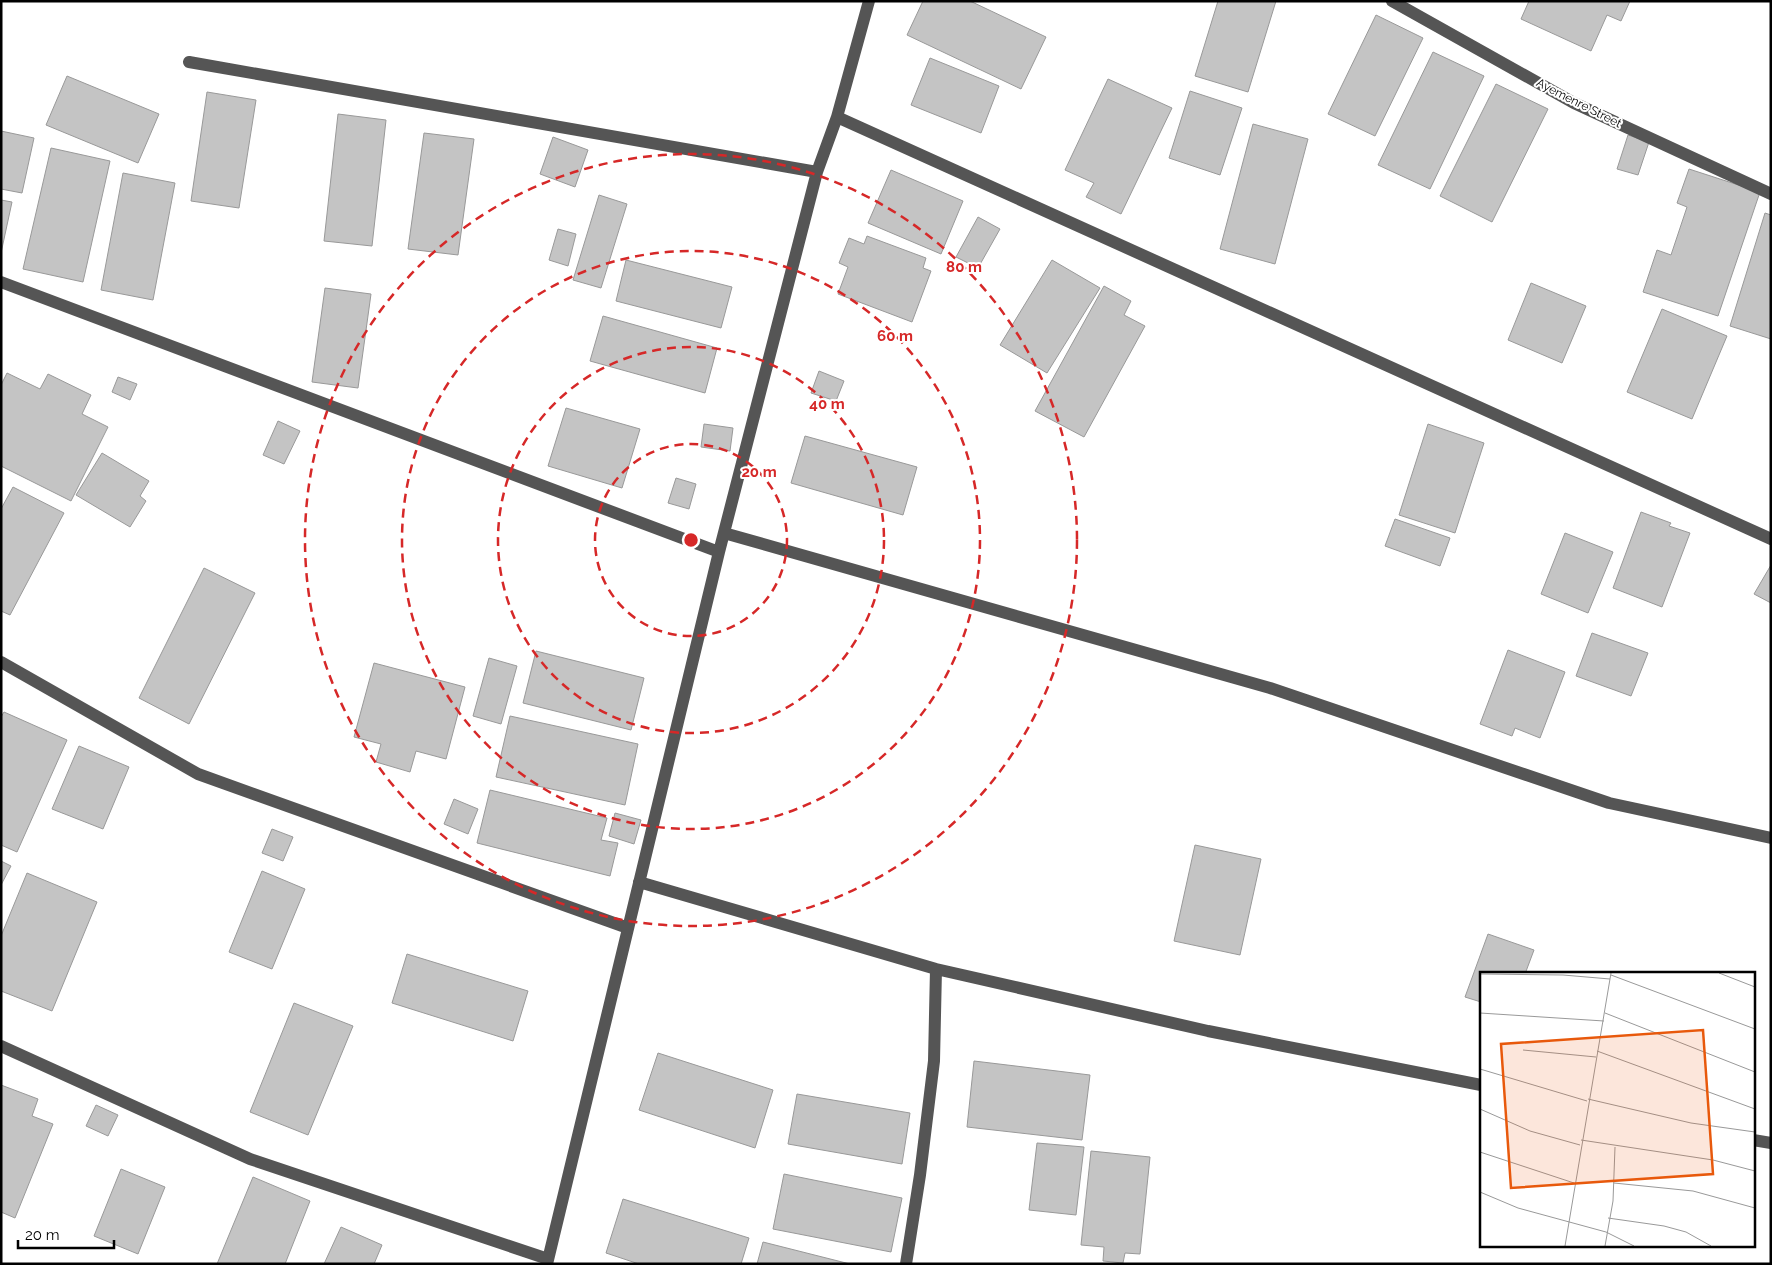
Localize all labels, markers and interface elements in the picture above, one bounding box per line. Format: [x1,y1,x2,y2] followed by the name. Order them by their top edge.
[1534,76,1624,130] street label: Ayemenre Street
[946,258,982,276] text: 80 m
[877,327,913,345] text: 60 m
[809,395,845,413] text: 40 m
[741,463,777,481] text: 20 m
[682,531,700,549] centre of rings
[1480,972,1754,1248] inset map
[18,1218,114,1250] scale bar
[25,1226,60,1244] text: 20 m

